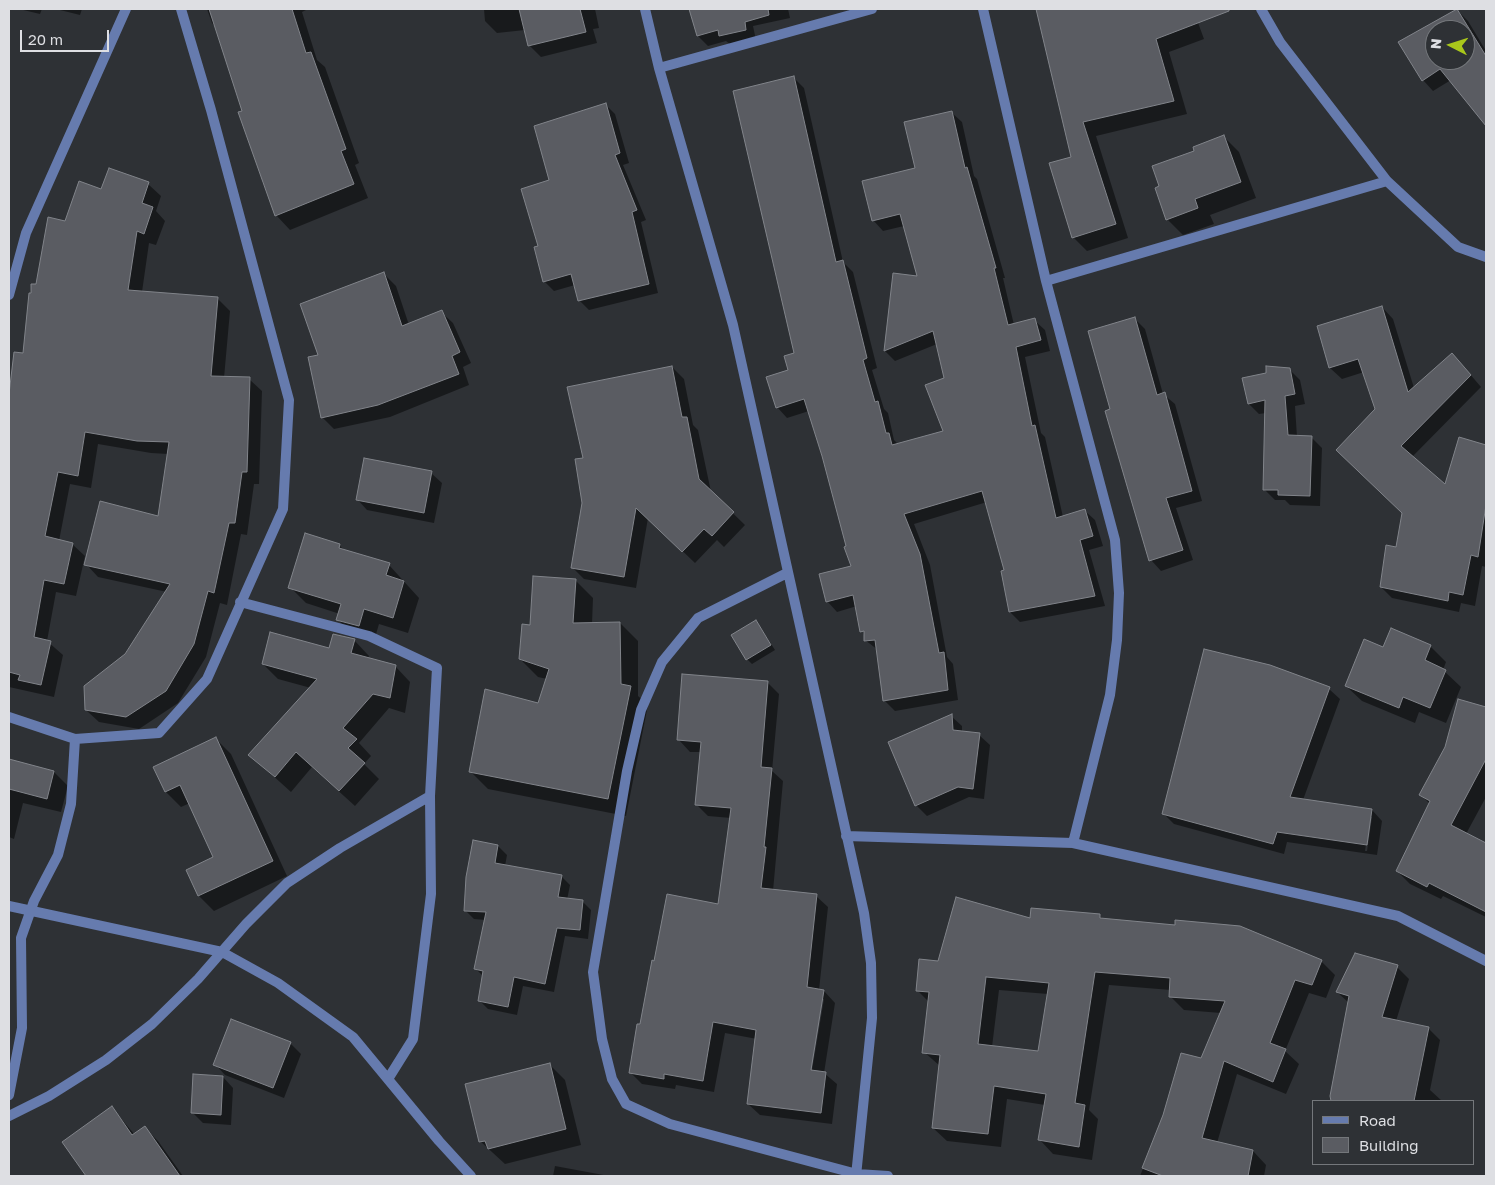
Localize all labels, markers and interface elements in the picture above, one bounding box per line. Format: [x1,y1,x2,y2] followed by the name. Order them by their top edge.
[22,20,111,52] scale bar
[1425,20,1475,70] north arrow
[28,30,63,48] text: 20 m
[1427,38,1444,50] text: N
[1312,1100,1475,1165] legend
[1359,1111,1396,1129] text: Road
[1359,1136,1419,1154] text: Building

